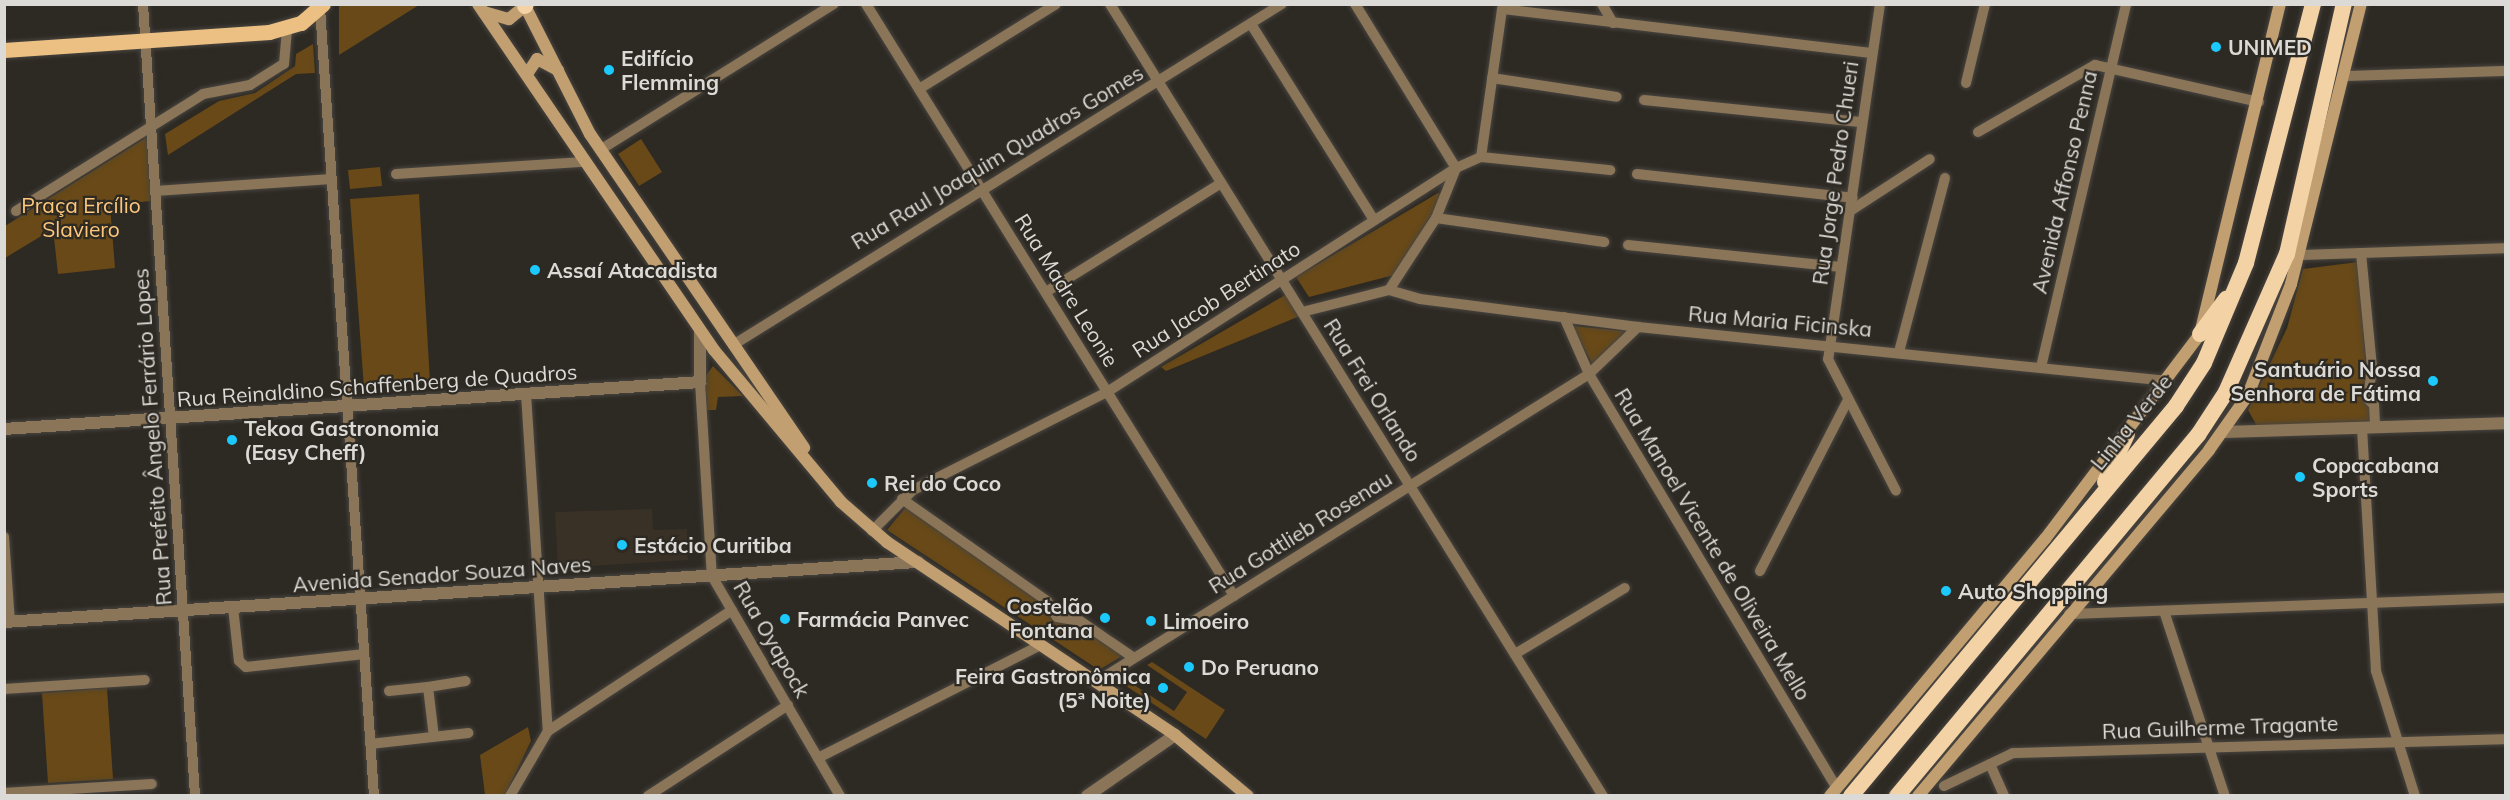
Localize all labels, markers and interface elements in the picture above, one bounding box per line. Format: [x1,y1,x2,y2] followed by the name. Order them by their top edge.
[2228,34,2312,60] place label: UNIMED
[2209,40,2223,54] marker: UNIMED
[621,45,719,95] place label: Edifício Flemming
[1807,59,1863,287] street label: Rua Jorge Pedro Chueri
[846,60,1148,254] street label: Rua Raul Joaquim Quadros Gomes
[602,63,616,77] marker: Edifício Flemming
[2026,68,2102,296] street label: Avenida Affonso Penna
[21,192,141,242] park label: Praça Ercílio Slaviero
[1010,209,1124,371] street label: Rua Madre Leonie
[1127,235,1305,363] street label: Rua Jacob Bertinato
[547,257,718,283] place label: Assaí Atacadista
[528,263,542,277] marker: Assaí Atacadista
[128,268,176,606] street label: Rua Prefeito Ângelo Ferrário Lopes
[1687,300,1873,342] street label: Rua Maria Ficinska
[1319,314,1427,466] street label: Rua Frei Orlando
[2231,356,2421,406] place label: Santuário Nossa Senhora de Fátima
[176,358,578,412] street label: Rua Reinaldino Schaffenberg de Quadros
[2085,369,2177,475] street label: Linha Verde
[2426,374,2440,388] marker: Santuário Nossa Senhora de Fátima
[1610,383,1816,705] street label: Rua Manoel Vicente de Oliveira Mello
[244,415,439,465] place label: Tekoa Gastronomia (Easy Cheff)
[225,433,239,447] marker: Tekoa Gastronomia (Easy Cheff)
[2312,452,2439,502] place label: Copacabana Sports
[1204,465,1396,599] street label: Rua Gottlieb Rosenau
[884,470,1001,496] place label: Rei do Coco
[2293,470,2307,484] marker: Copacabana Sports
[865,476,879,490] marker: Rei do Coco
[634,532,792,558] place label: Estácio Curitiba
[615,538,629,552] marker: Estácio Curitiba
[292,551,592,597] street label: Avenida Senador Souza Naves
[729,576,815,702] street label: Rua Oyapock
[1958,578,2108,604] place label: Auto Shopping
[1939,584,1953,598] marker: Auto Shopping
[1006,593,1093,643] place label: Costelão Fontana
[797,606,969,632] place label: Farmácia Panvec
[1163,608,1249,634] place label: Limoeiro
[1098,611,1112,625] marker: Costelão Fontana
[778,612,792,626] marker: Farmácia Panvec
[1144,614,1158,628] marker: Limoeiro
[1201,654,1319,680] place label: Do Peruano
[1182,660,1196,674] marker: Do Peruano
[955,663,1151,713] place label: Feira Gastronômica (5ª Noite)
[1156,681,1170,695] marker: Feira Gastronômica (5ª Noite)
[2101,710,2339,744] street label: Rua Guilherme Tragante

